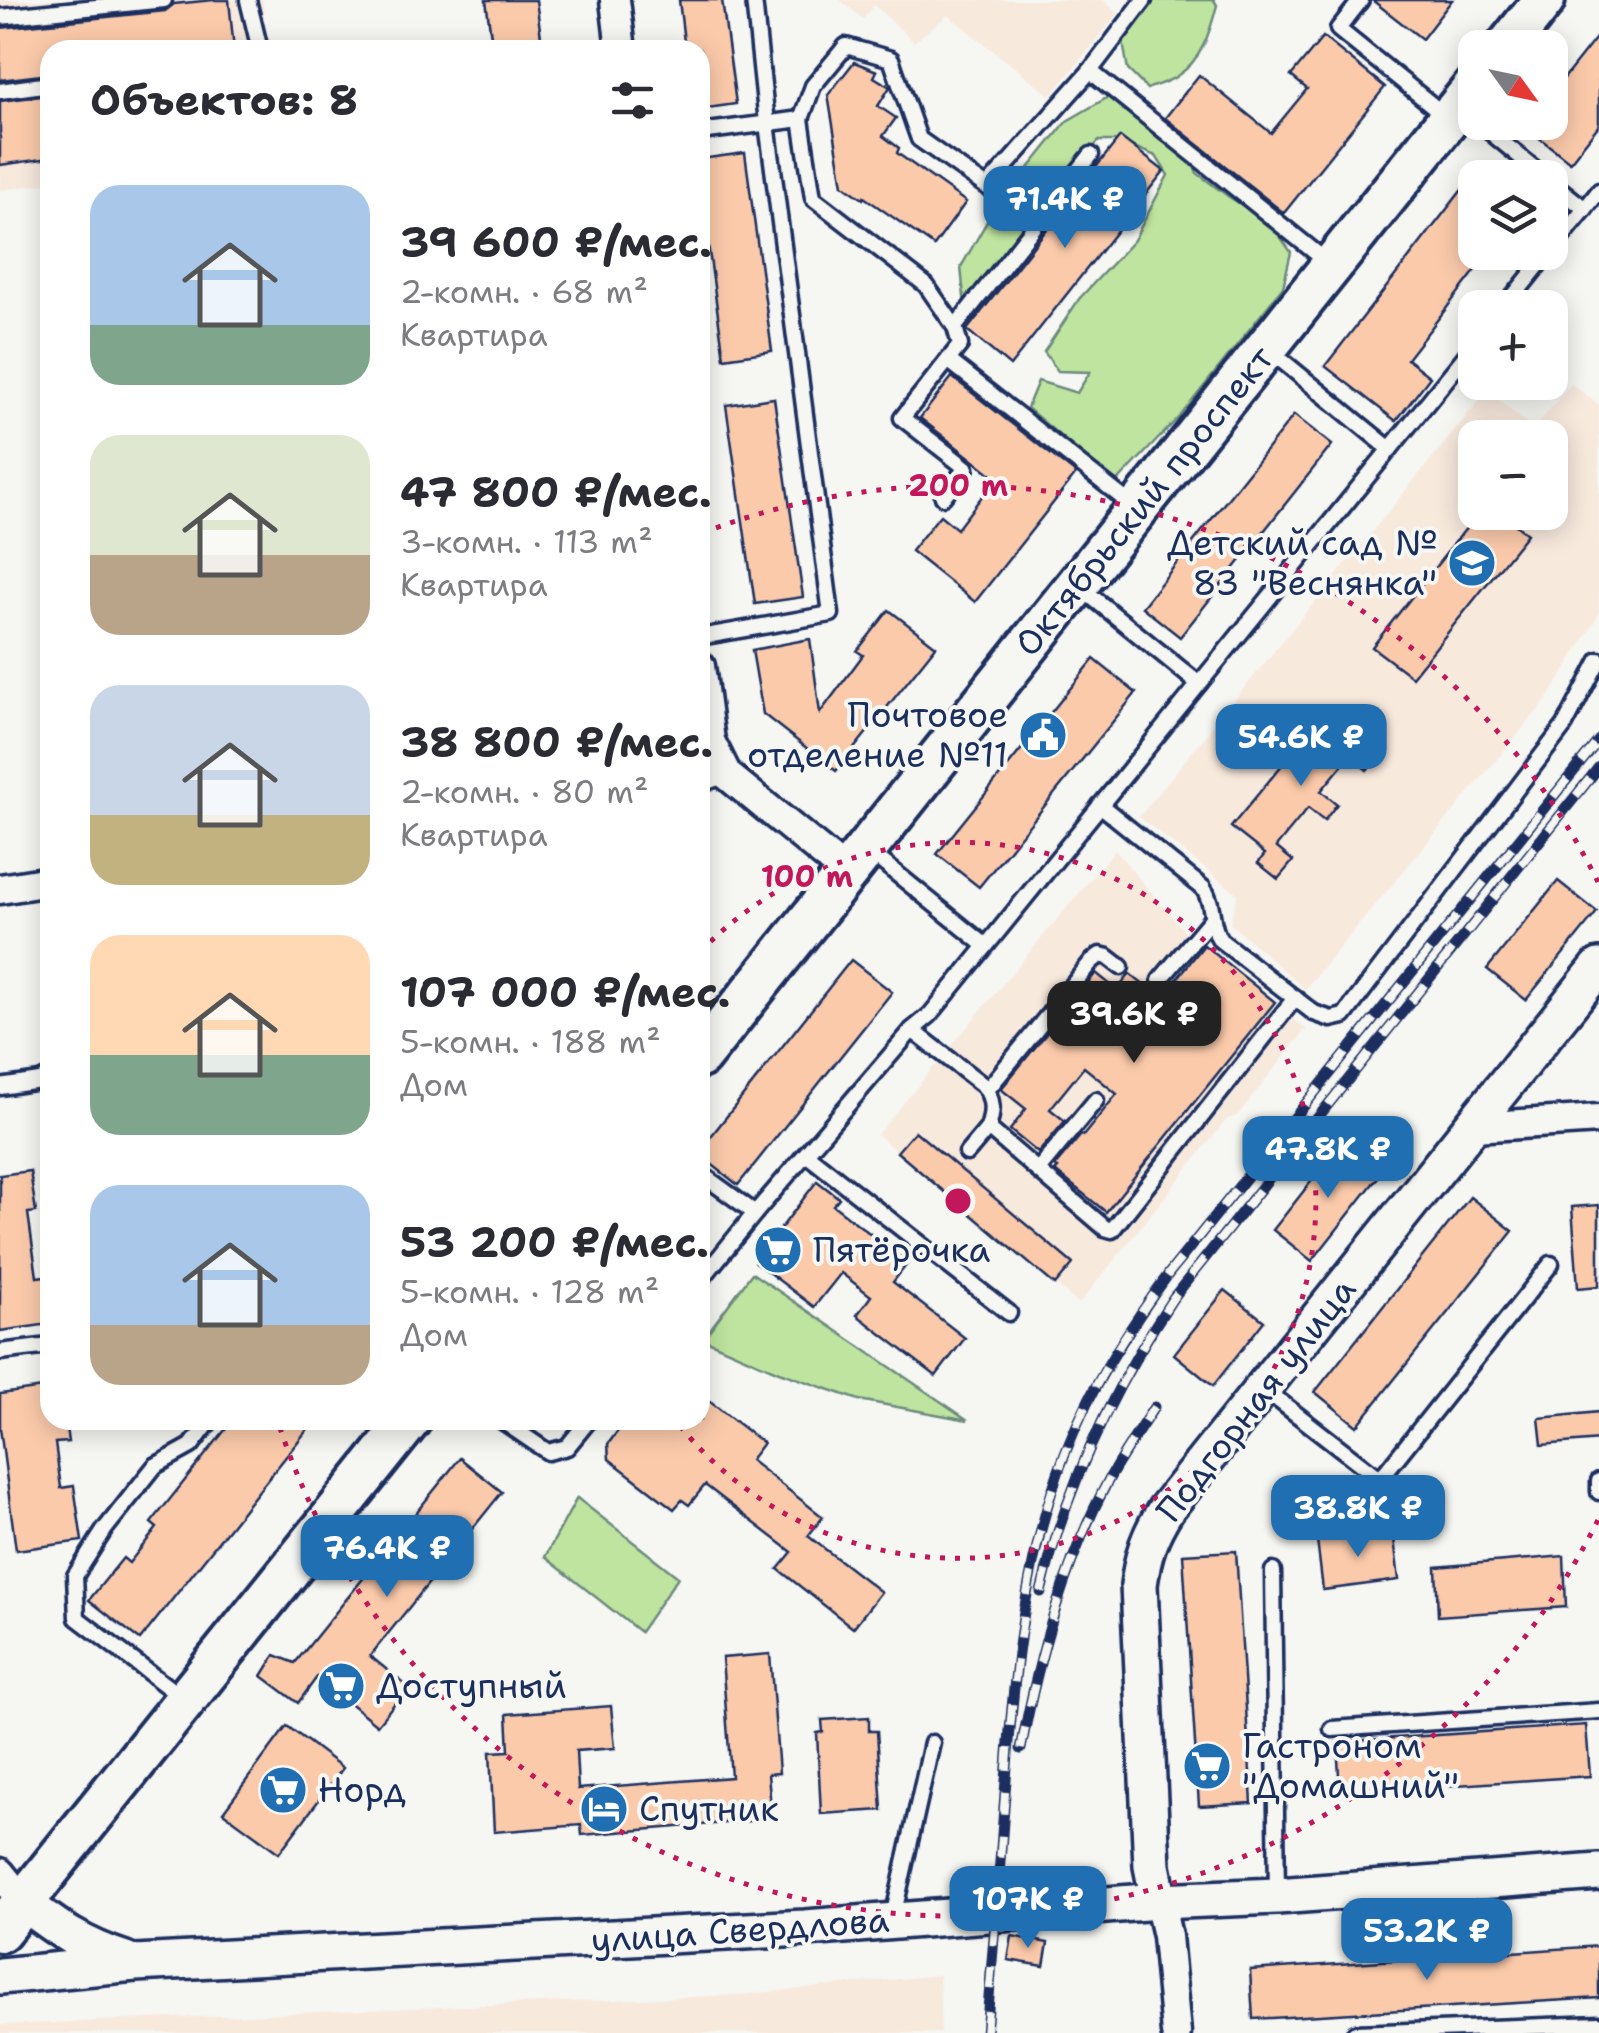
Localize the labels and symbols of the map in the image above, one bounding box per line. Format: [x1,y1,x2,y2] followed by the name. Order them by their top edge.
[1458,30,1568,140] north arrow
[973,166,1157,251] pin: 71.4K ₽
[1004,336,1284,666] street label: Октябрьский проспект
[908,465,1008,506] text: 200 m
[1167,519,1437,606] place label: Детский сад № 83 "Веснянка"
[1446,537,1498,589] school or university icon: Детский сад № 83 "Веснянка"
[747,691,1008,778] place label: Почтовое отделение №11
[1209,704,1393,789] pin: 54.6K ₽
[1017,709,1069,761] public building icon: Почтовое отделение №11
[761,856,853,897] text: 100 m
[1042,981,1226,1066] pin: 39.6K ₽
[1236,1116,1420,1201] pin: 47.8K ₽
[940,1183,976,1219] centre of rings
[752,1224,804,1276] supermarket icon: Пятёрочка
[813,1226,991,1273] place label: Пятёрочка
[1145,1267,1366,1532] street label: Подгорная улица
[1266,1475,1450,1560] pin: 38.8K ₽
[295,1515,479,1600] pin: 76.4K ₽
[315,1660,367,1712] supermarket icon: Доступный
[376,1662,567,1709] place label: Доступный
[1242,1722,1459,1809] place label: Гастроном "Домашний"
[1181,1740,1233,1792] supermarket icon: Гастроном "Домашний"
[257,1764,309,1816] supermarket icon: Норд
[318,1766,406,1813] place label: Норд
[578,1783,630,1835] hotel icon: Спутник
[639,1785,779,1832] place label: Спутник
[947,1866,1109,1951] pin: 107K ₽
[589,1896,891,1963] street label: улица Свердлова
[1335,1898,1519,1983] pin: 53.2K ₽

